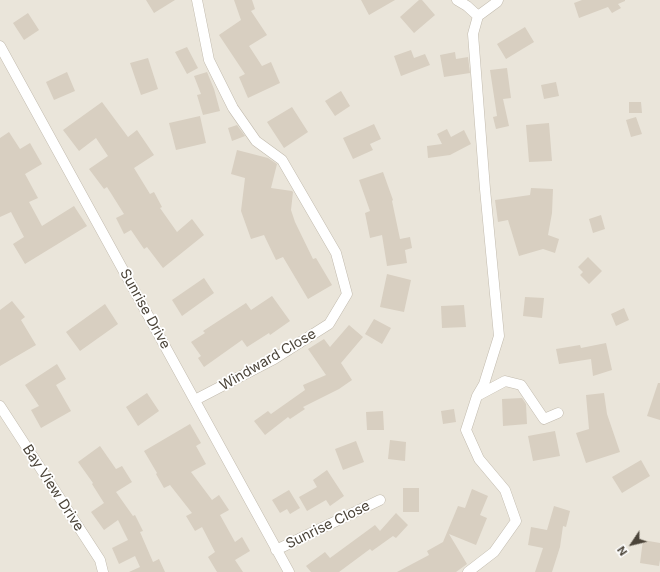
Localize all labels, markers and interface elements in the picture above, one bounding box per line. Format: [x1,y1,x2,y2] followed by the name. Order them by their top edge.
[116,266,174,352] street label: Sunrise Drive
[217,326,319,394] street label: Windward Close
[19,442,87,534] street label: Bay View Drive
[283,497,373,553] street label: Sunrise Close
[612,524,652,564] north arrow
[614,543,630,558] text: N

